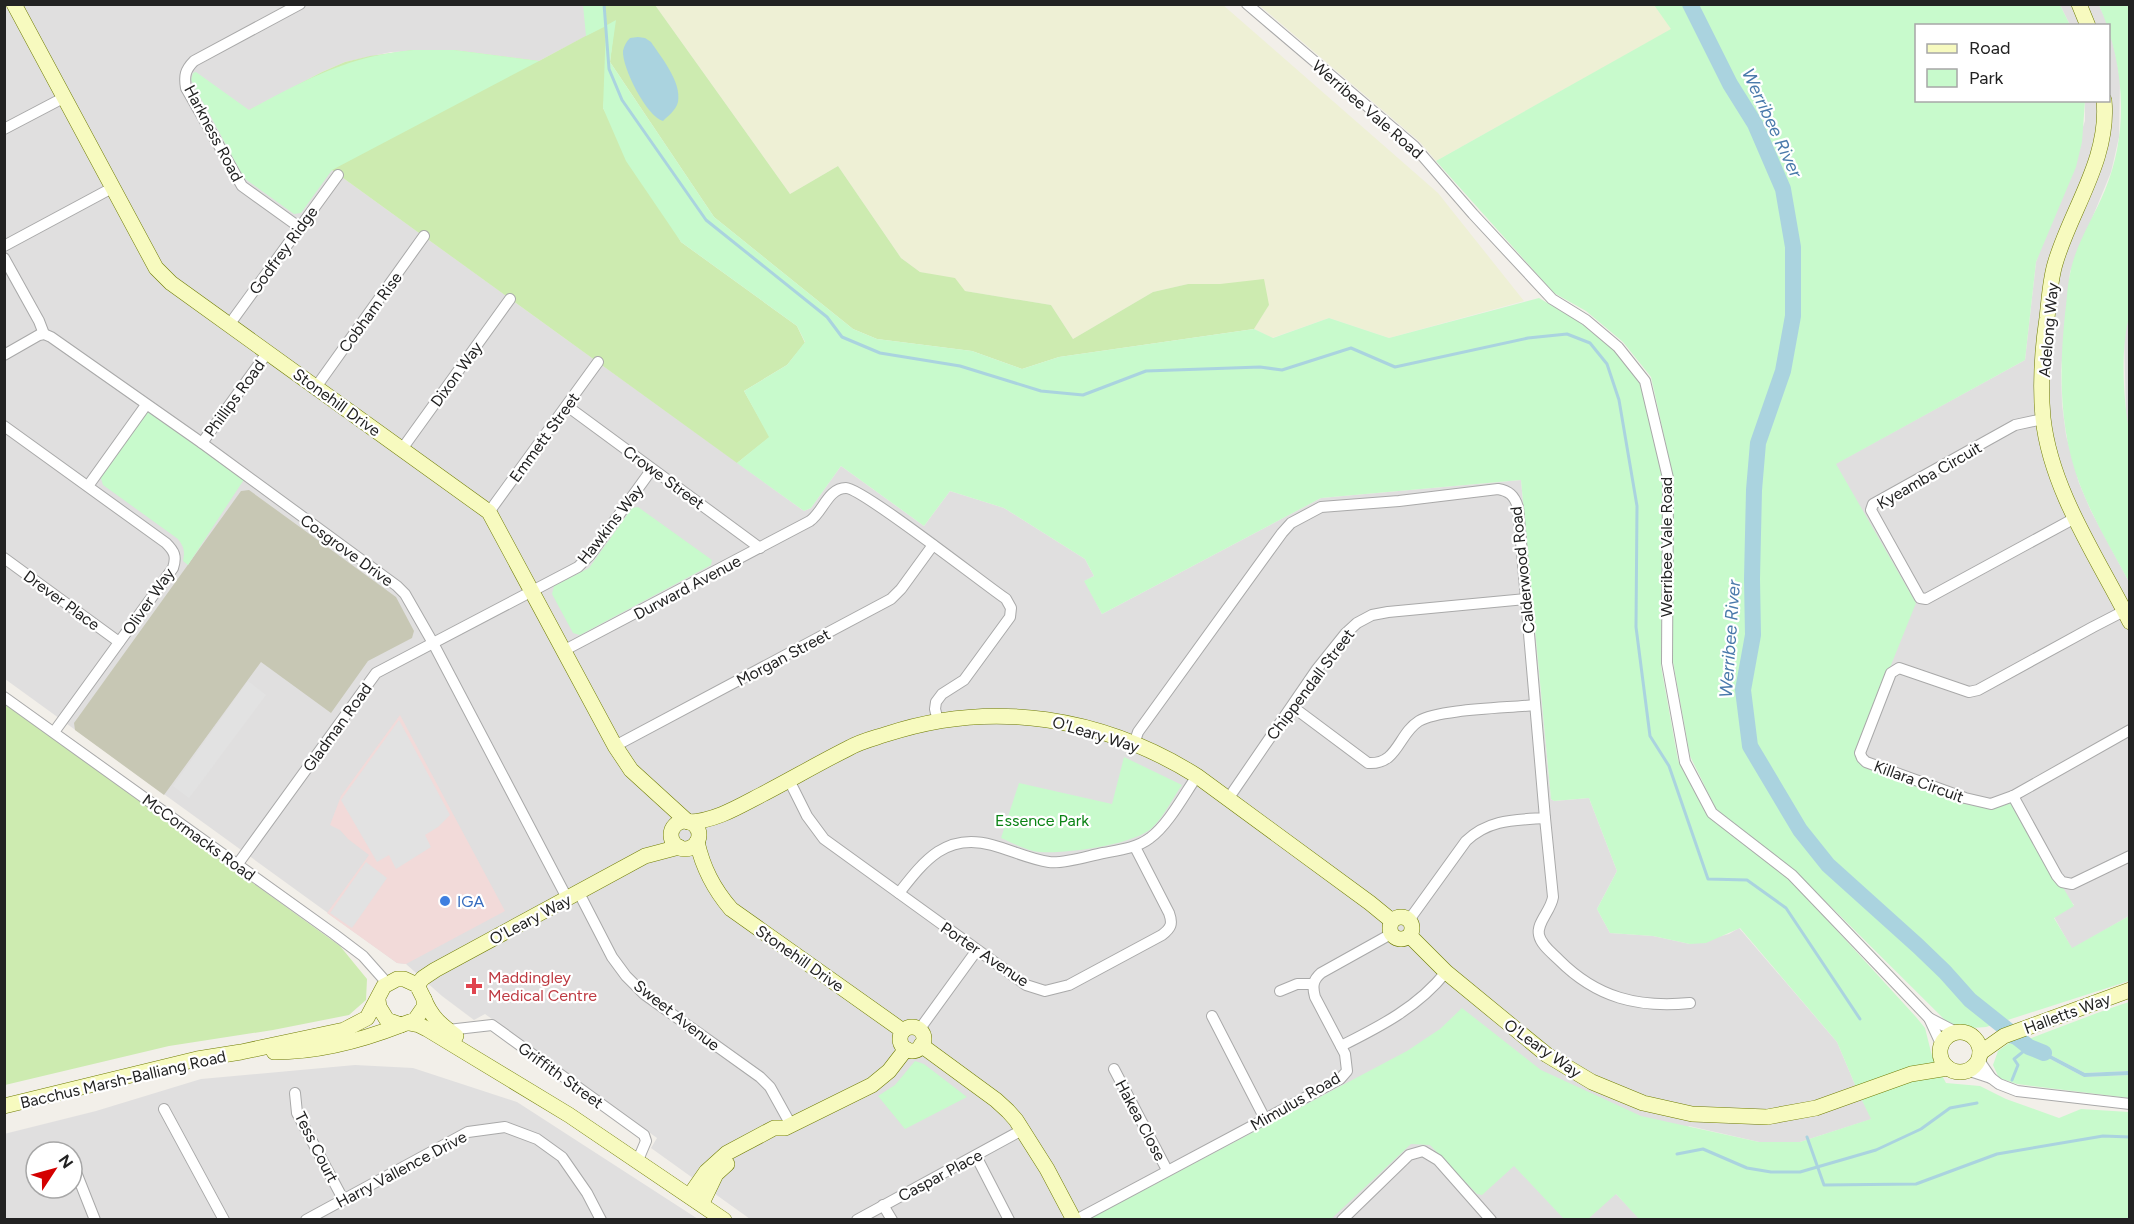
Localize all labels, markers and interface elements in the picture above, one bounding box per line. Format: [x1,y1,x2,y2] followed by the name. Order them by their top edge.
[1915,24,2110,102] legend
[1969,37,2010,59] text: Road
[1308,56,1427,163] street label: Werribee Vale Road
[1737,65,1807,182] water label: Werribee River
[1969,67,2004,89] text: Park
[180,82,247,185] street label: Harkness Road
[245,202,322,298] street label: Godfrey Ridge
[335,268,406,356] street label: Cobham Rise
[2035,281,2062,378] street label: Adelong Way
[427,338,487,410] street label: Dixon Way
[200,356,269,440] street label: Phillips Road
[289,364,384,441] street label: Stonehill Drive
[505,389,583,486] street label: Emmett Street
[1873,438,1985,513] street label: Kyeamba Circuit
[619,442,708,513] street label: Crowe Street
[1657,477,1676,617] street label: Werribee Vale Road
[573,480,648,568] street label: Hawkins Way
[1506,505,1539,635] street label: Calderwood Road
[297,510,397,591] street label: Cosgrove Drive
[630,551,744,624] street label: Durward Avenue
[119,564,179,638] street label: Oliver Way
[20,566,104,635] street label: Drever Place
[1715,578,1745,699] water label: Werribee River
[733,625,833,690] street label: Morgan Street
[1262,625,1358,744] street label: Chippendall Street
[299,679,376,775] street label: Gladman Road
[1050,712,1142,757] street label: O'Leary Way
[1871,756,1966,807] street label: Killara Circuit
[139,790,259,885] street label: McCormacks Road
[995,811,1089,830] park label: Essence Park
[486,890,575,949] street label: O'Leary Way
[457,892,484,911] place label: IGA
[438,894,452,908] marker: IGA
[937,918,1033,991] street label: Porter Avenue
[752,921,848,996] street label: Stonehill Drive
[488,968,597,1005] place label: Maddingley Medical Centre
[630,976,724,1055] street label: Sweet Avenue
[465,977,483,995] marker: Maddingley Medical Centre
[2021,989,2114,1038] street label: Halletts Way
[1500,1015,1585,1082] street label: O'Leary Way
[514,1038,607,1113] street label: Griffith Street
[18,1047,228,1112] street label: Bacchus Marsh-Balliang Road
[1247,1068,1344,1135] street label: Mimulus Road
[1111,1076,1170,1164] street label: Hakea Close
[291,1109,342,1186] street label: Tess Court
[333,1127,470,1212] street label: Harry Vallence Drive
[24,1140,84,1200] north arrow
[895,1145,986,1206] street label: Caspar Place
[54,1151,77,1172] text: N

